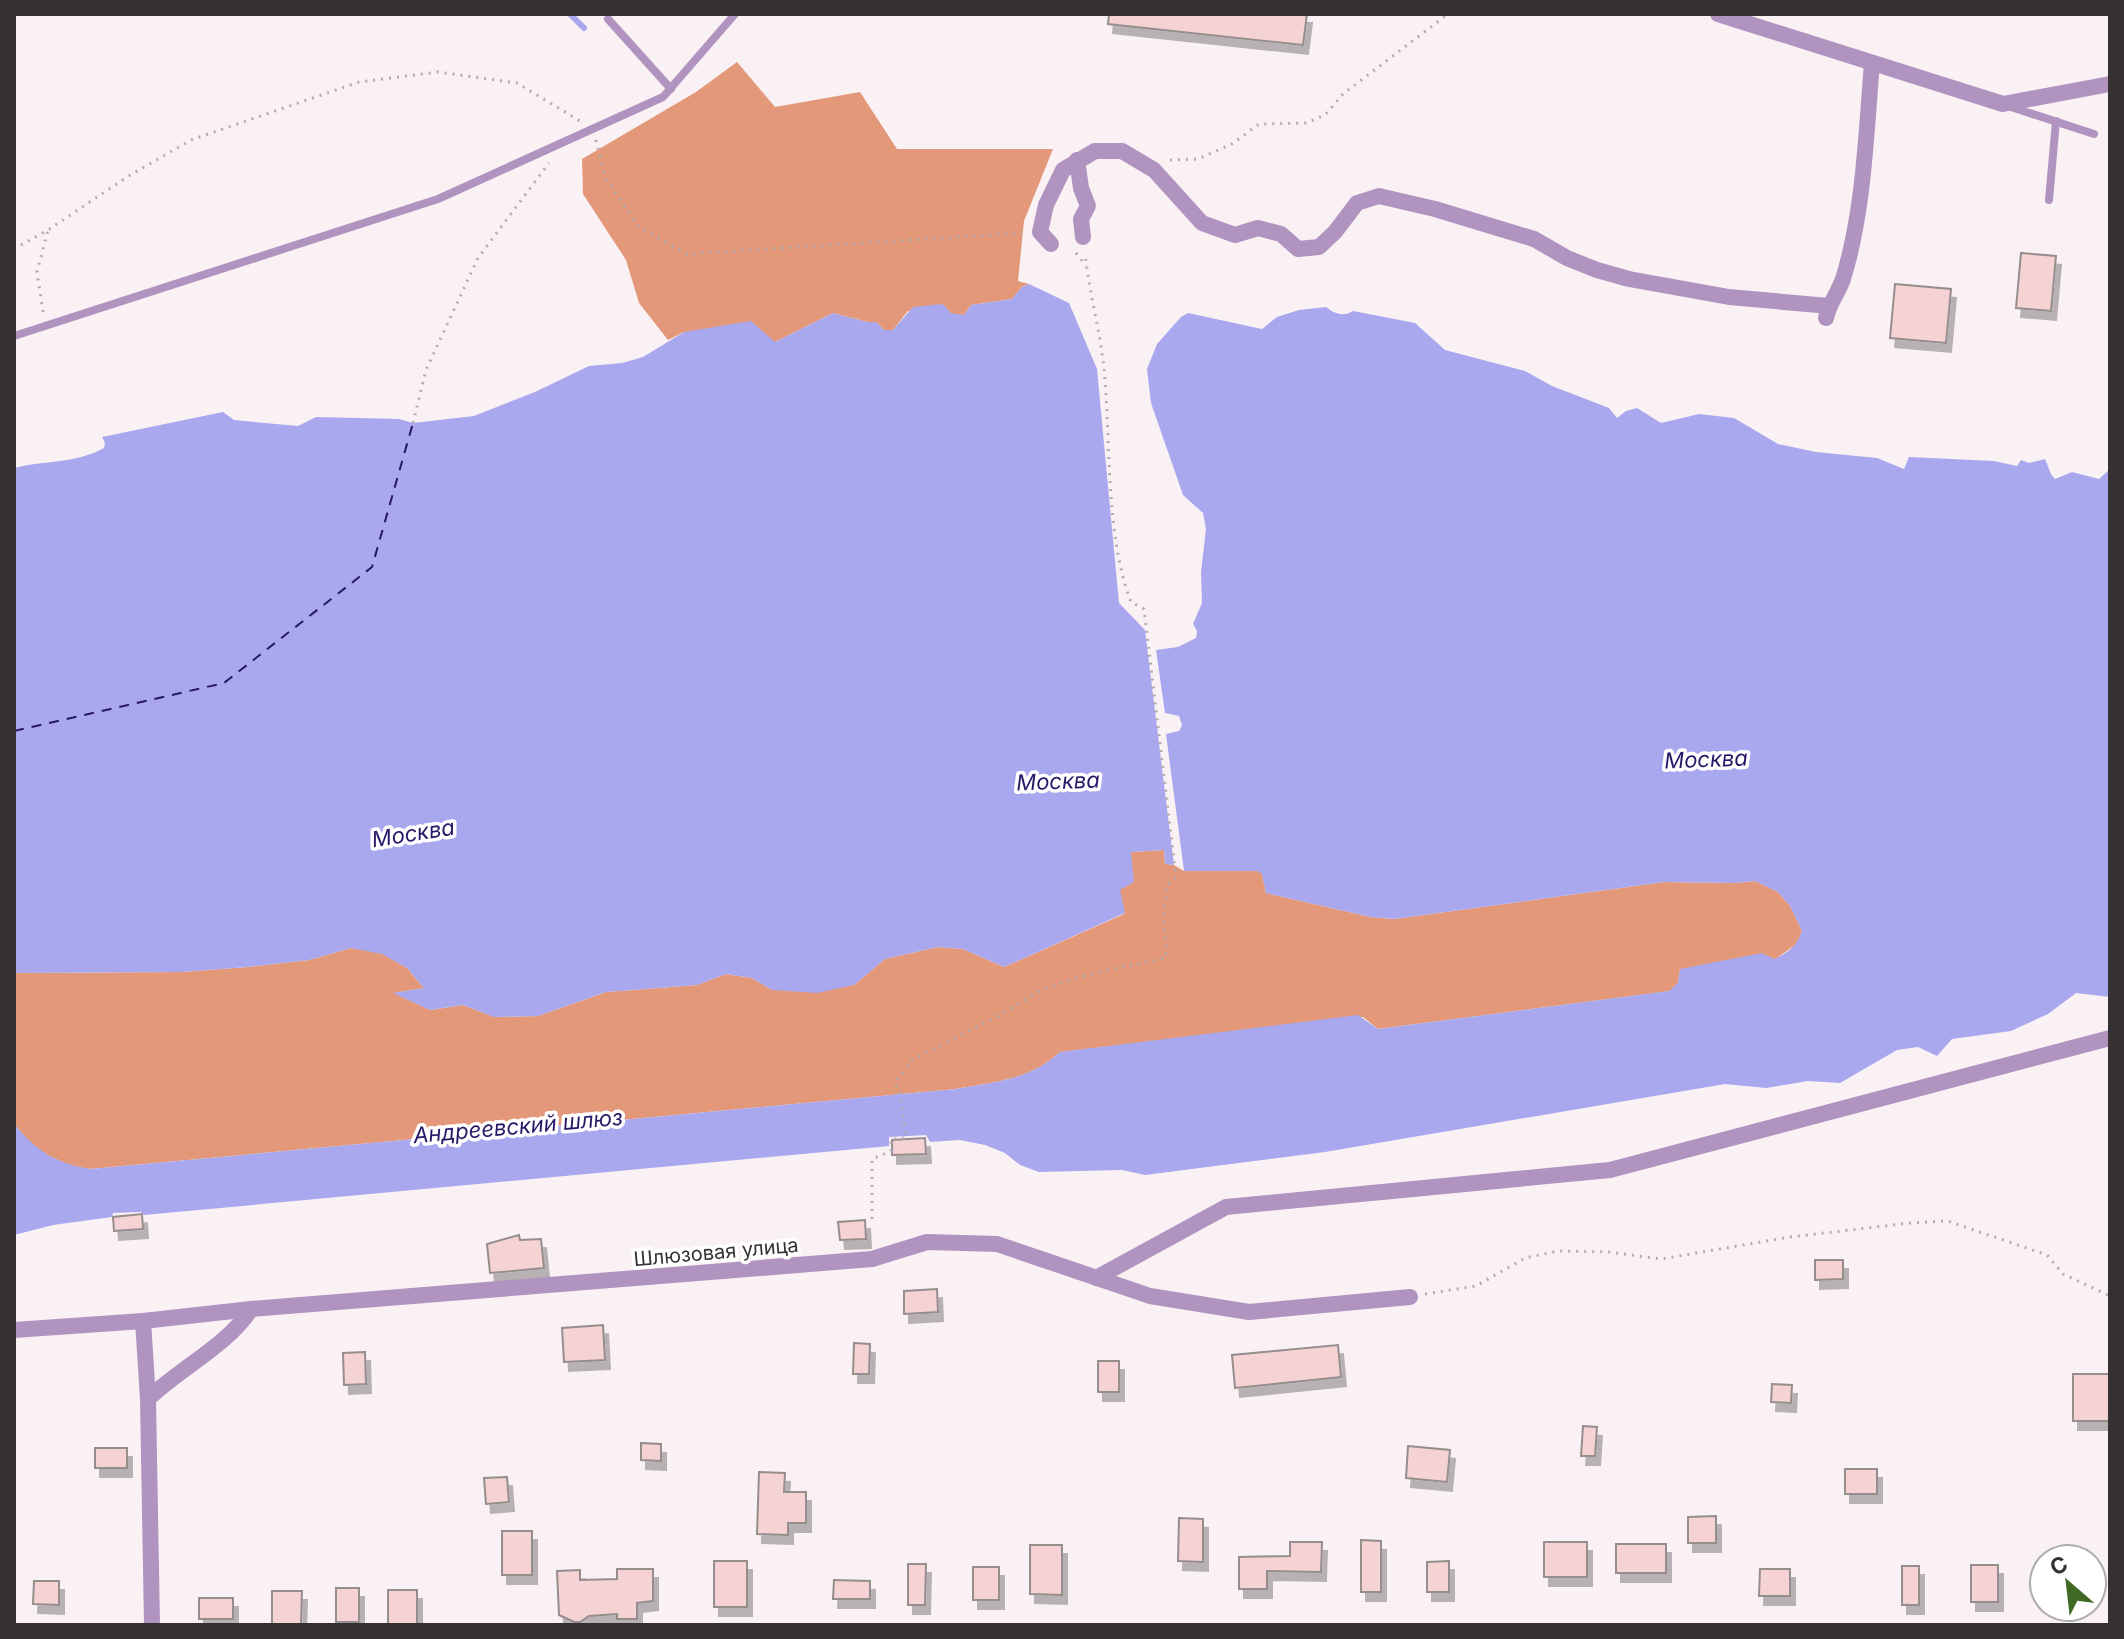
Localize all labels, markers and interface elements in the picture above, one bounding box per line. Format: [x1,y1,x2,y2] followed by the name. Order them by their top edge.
[1664,745,1748,773] water label: Москва
[1016,767,1100,795] water label: Москва
[370,814,456,852] water label: Москва
[411,1104,624,1148] water label: Андреевский шлюз
[633,1233,799,1271] street label: Шлюзовая улица
[2028,1543,2108,1623] north arrow
[2045,1550,2072,1581] text: С

